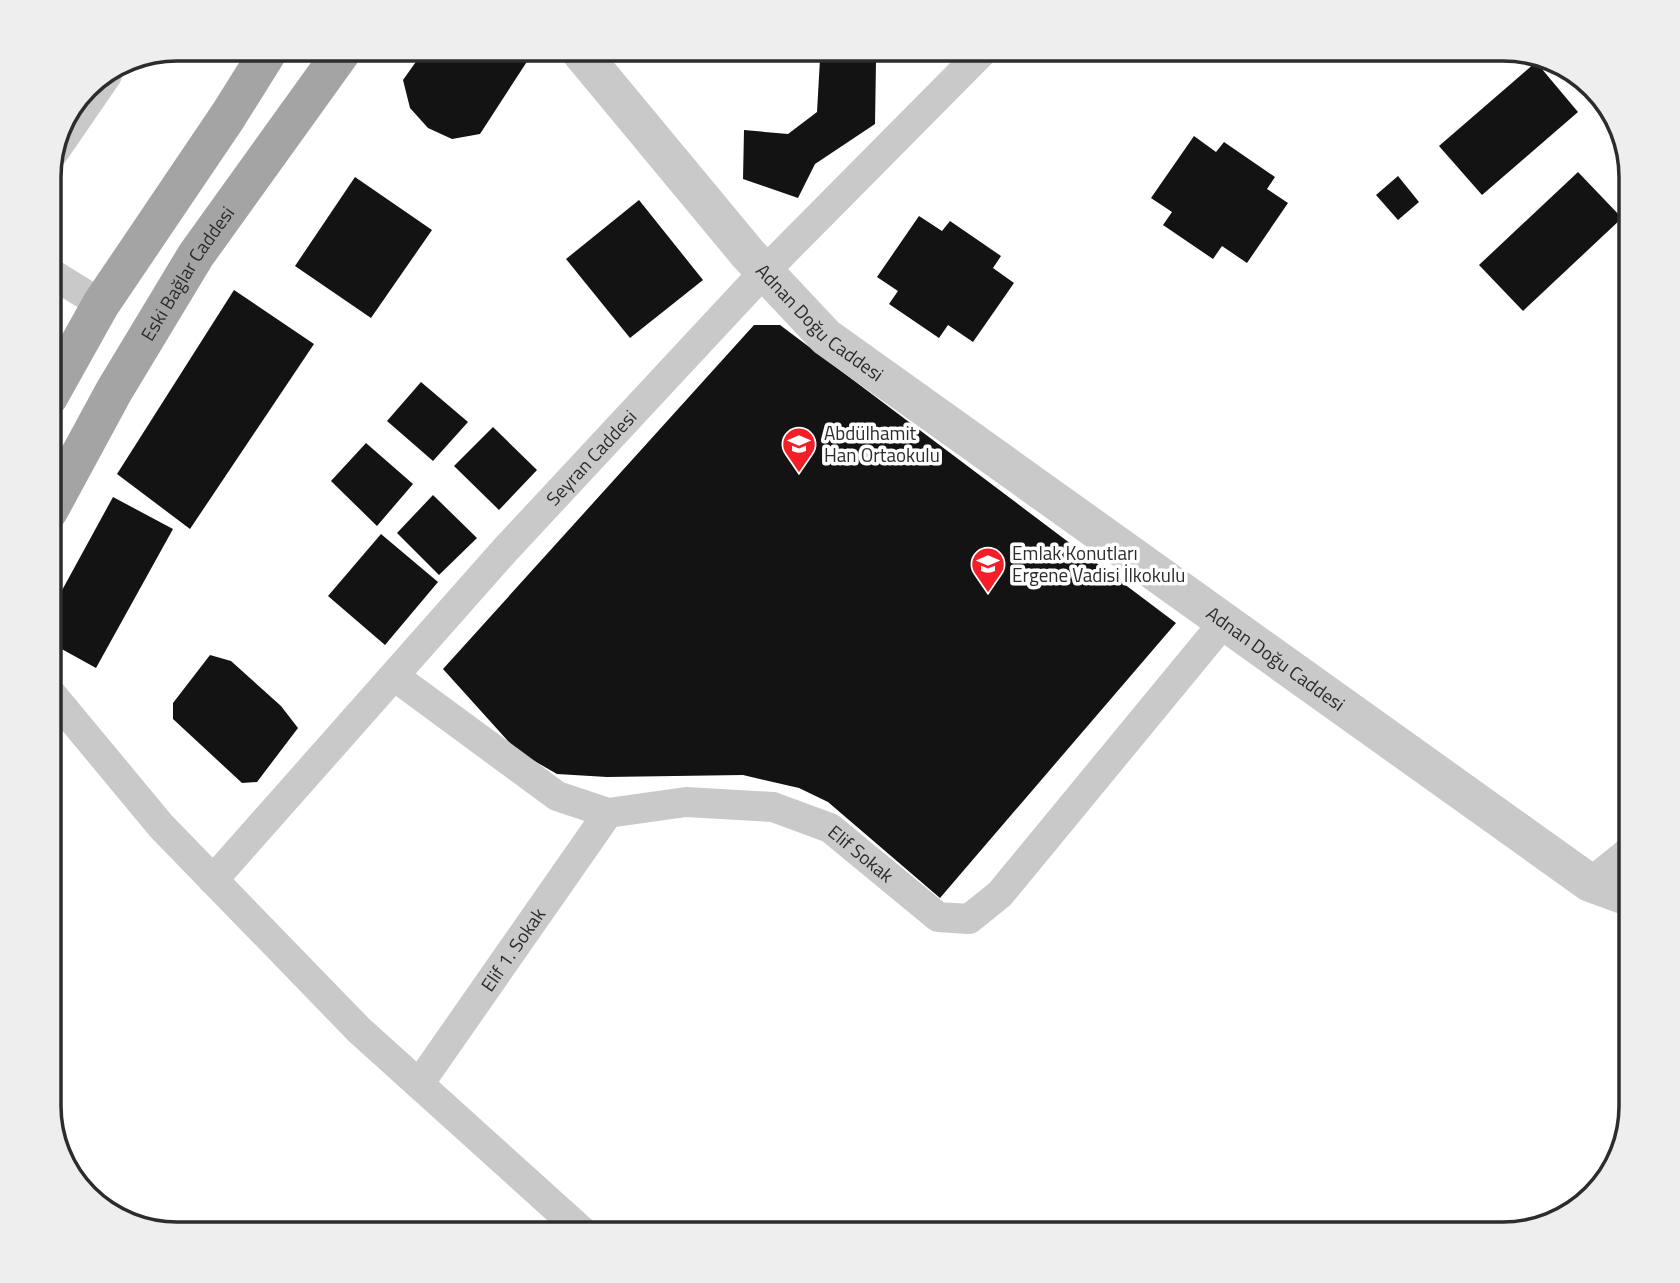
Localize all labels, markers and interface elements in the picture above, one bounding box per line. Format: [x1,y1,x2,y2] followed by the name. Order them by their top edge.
[133,200,241,346] street label: Eski Bağlar Caddesi
[750,256,890,388] street label: Adnan Doğu Caddesi
[539,403,643,512] street label: Seyran Caddesi
[824,418,940,469] place label: Abdülhamit Han Ortaokulu
[780,425,818,474] school or university icon: Abdülhamit Han Ortaokulu
[1012,538,1185,589] place label: Emlak Konutları Ergene Vadisi İlkokulu
[969,545,1007,594] school or university icon: Emlak Konutları Ergene Vadisi İlkokulu
[1201,598,1351,718] street label: Adnan Doğu Caddesi
[822,817,900,889] street label: Elif Sokak
[473,901,552,997] street label: Elif 1. Sokak

